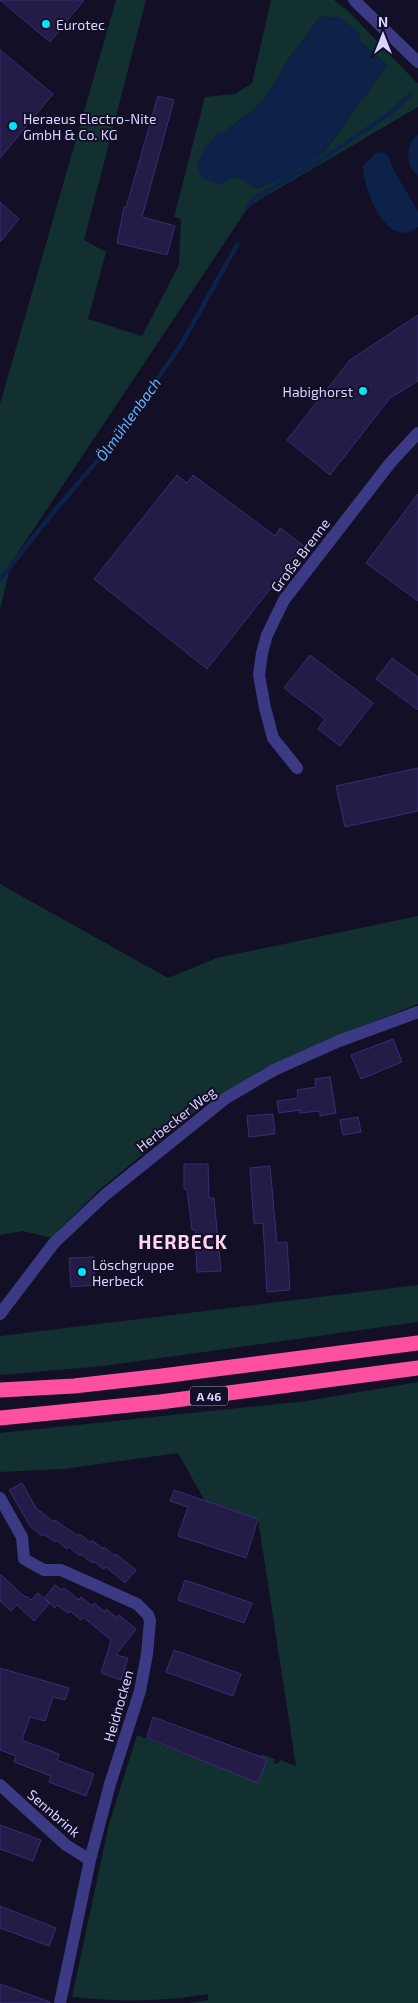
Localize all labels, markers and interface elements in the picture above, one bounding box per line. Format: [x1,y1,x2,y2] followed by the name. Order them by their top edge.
[358,10,408,60] north arrow
[378,13,388,30] text: N
[56,16,105,33] place label: Eurotec
[40,18,52,30] marker: Eurotec
[23,110,156,143] place label: Heraeus Electro-Nite GmbH & Co. KG
[7,120,19,132] marker: Heraeus Electro-Nite GmbH & Co. KG
[92,374,164,464] water label: Ölmühlenbach
[283,383,353,400] place label: Habighorst
[357,385,369,397] marker: Habighorst
[267,515,333,595] street label: Große Brenne
[133,1083,219,1155] street label: Herbecker Weg
[138,1230,228,1253] district label: HERBECK
[92,1256,174,1289] place label: Löschgruppe Herbeck
[76,1266,88,1278] marker: Löschgruppe Herbeck
[190,1386,228,1405] road number: A 46
[100,1668,136,1744] street label: Heidnocken
[24,1786,84,1840] street label: Sennbrink

